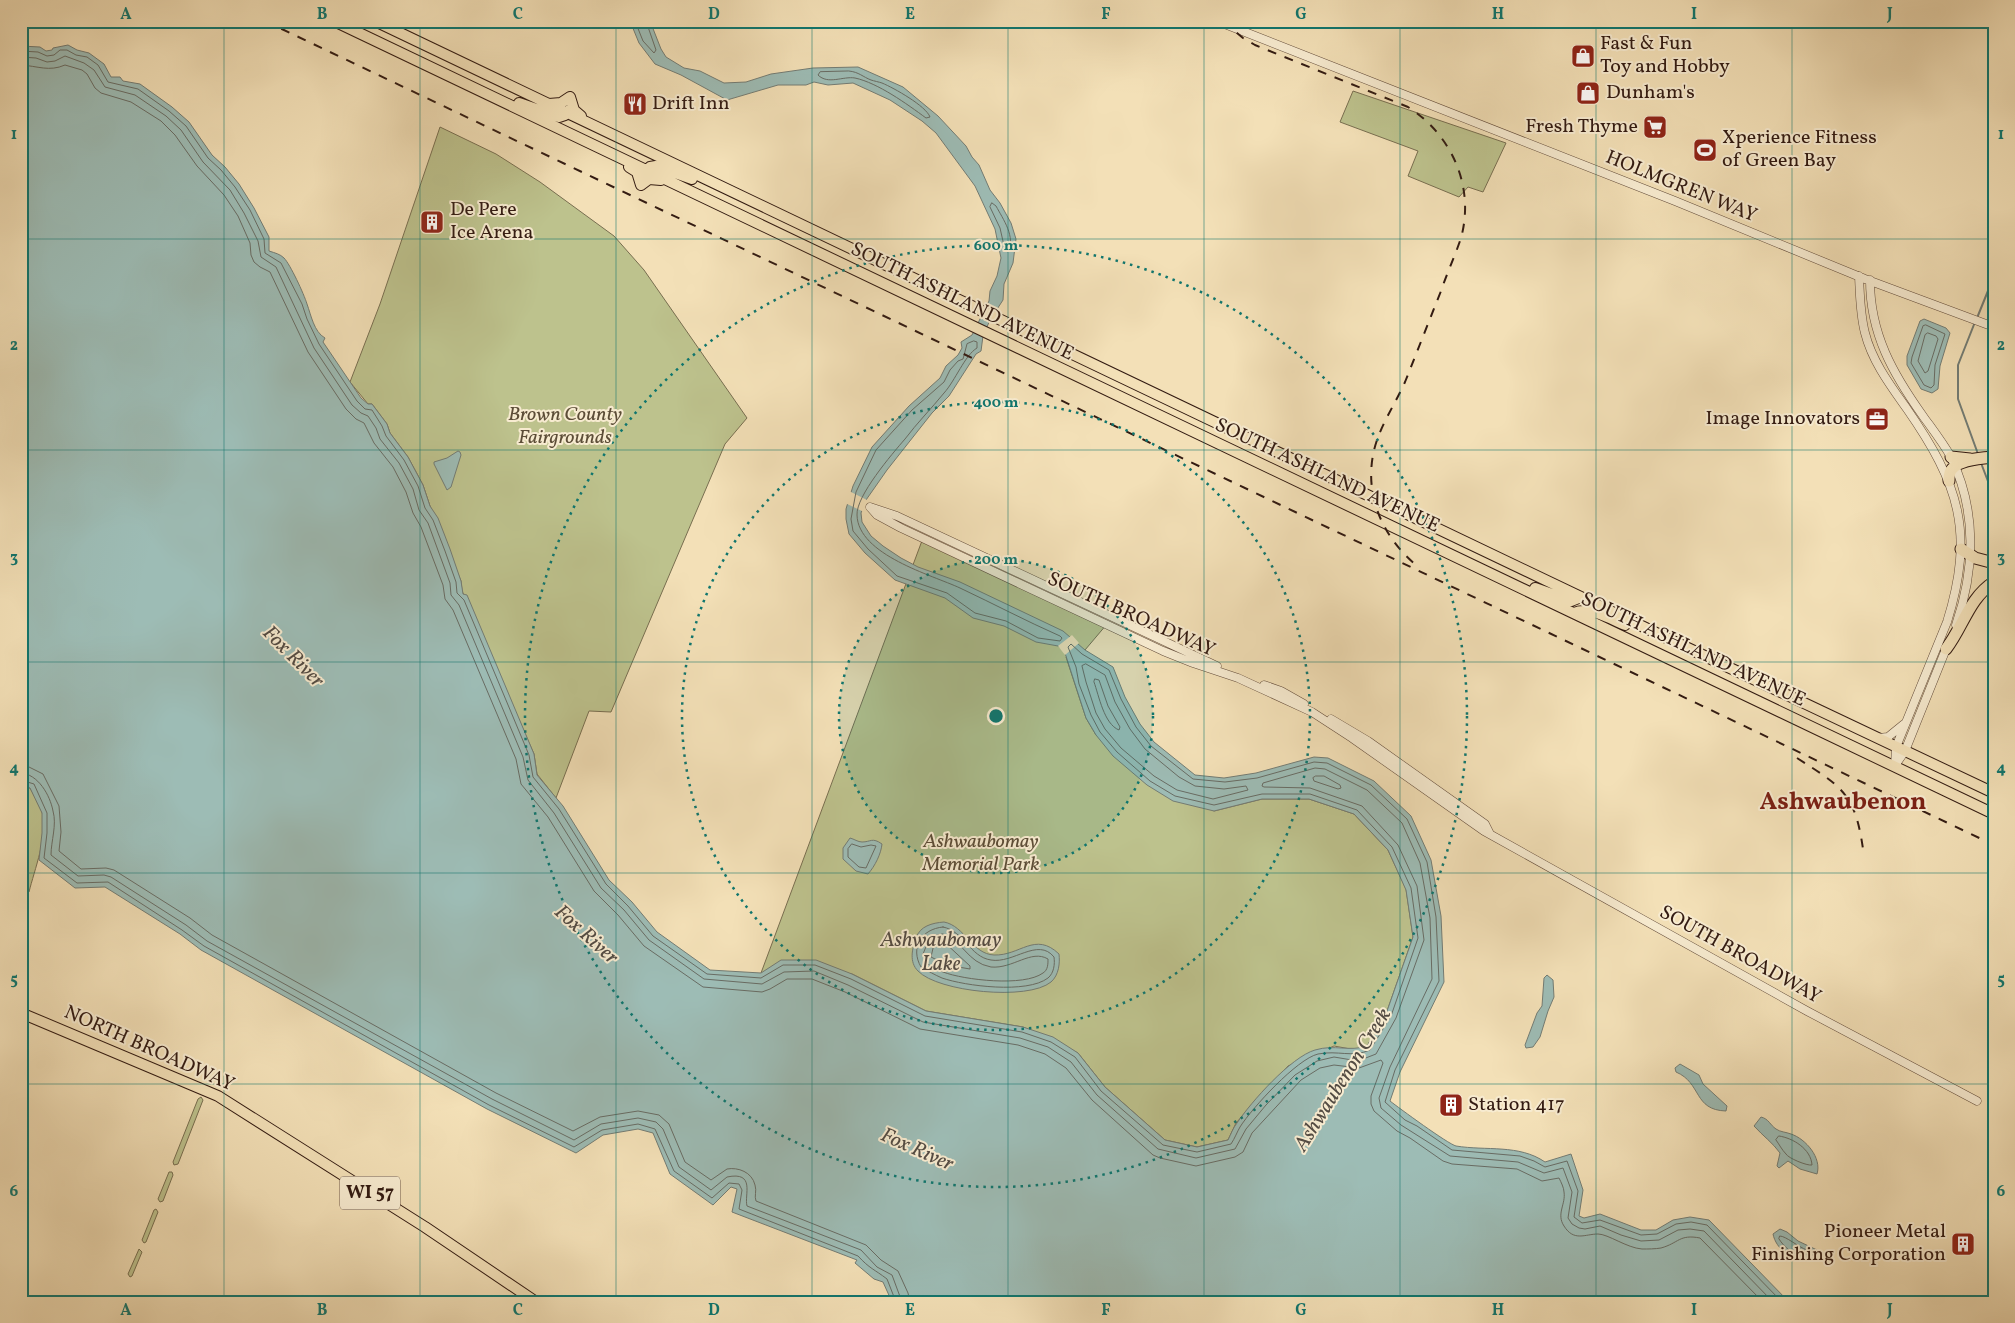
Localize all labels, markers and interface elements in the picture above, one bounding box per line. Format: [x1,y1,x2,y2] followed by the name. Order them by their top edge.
[120,4,132,26] text: A
[317,4,328,26] text: B
[513,4,523,26] text: C
[708,4,720,26] text: D
[905,4,915,26] text: E
[1101,4,1111,26] text: F
[1295,4,1307,26] text: G
[1492,4,1504,26] text: H
[1691,4,1697,26] text: I
[1886,4,1893,26] text: J
[1600,30,1730,81] place label: Fast & Fun Toy and Hobby
[1570,43,1596,69] shop icon: Fast & Fun Toy and Hobby
[1606,79,1695,107] place label: Dunham's
[1575,80,1601,106] shop icon: Dunham's
[652,90,730,118] place label: Drift Inn
[622,91,648,117] restaurant icon: Drift Inn
[1525,113,1638,141] place label: Fresh Thyme
[1642,114,1668,140] supermarket icon: Fresh Thyme
[11,124,17,146] text: 1
[1722,124,1877,175] place label: Xperience Fitness of Green Bay
[1998,124,2004,146] text: 1
[1692,137,1718,163] sports icon: Xperience Fitness of Green Bay
[1601,144,1761,230] street label: HOLMGREN WAY
[450,196,533,247] place label: De Pere Ice Arena
[419,209,445,235] building icon: De Pere Ice Arena
[846,236,1078,368] street label: SOUTH ASHLAND AVENUE
[974,236,1019,257] text: 600 m
[10,335,18,357] text: 2
[1997,335,2005,357] text: 2
[974,393,1019,414] text: 400 m
[508,401,622,452] park label: Brown County Fairgrounds
[1706,405,1860,433] place label: Image Innovators
[1864,406,1890,432] office icon: Image Innovators
[1210,411,1444,541] street label: SOUTH ASHLAND AVENUE
[10,547,18,569] text: 3
[1997,547,2005,569] text: 3
[974,550,1018,571] text: 200 m
[1042,565,1220,665] street label: SOUTH BROADWAY
[1576,585,1810,715] street label: SOUTH ASHLAND AVENUE
[255,619,331,695] water label: Fox River
[987,707,1005,725] centre of rings
[9,758,19,780] text: 4
[1996,758,2006,780] text: 4
[1759,785,1927,820] district label: Ashwaubenon
[921,828,1040,879] park label: Ashwaubomay Memorial Park
[548,898,625,972] water label: Fox River
[1654,899,1826,1011] street label: SOUTH BROADWAY
[879,926,1002,979] water label: Ashwaubomay Lake
[10,969,18,991] text: 5
[1997,969,2005,991] text: 5
[59,999,239,1099] street label: NORTH BROADWAY
[1287,1002,1399,1158] water label: Ashwaubenon Creek
[1468,1091,1565,1119] place label: Station 417
[1438,1092,1464,1118] building icon: Station 417
[876,1121,958,1179] water label: Fox River
[340,1176,400,1210] road number: WI 57
[10,1181,19,1203] text: 6
[1997,1181,2006,1203] text: 6
[1751,1218,1946,1269] place label: Pioneer Metal Finishing Corporation
[1950,1231,1976,1257] building icon: Pioneer Metal Finishing Corporation
[120,1300,132,1322] text: A
[317,1300,328,1322] text: B
[513,1300,523,1322] text: C
[708,1300,720,1322] text: D
[905,1300,915,1322] text: E
[1101,1300,1111,1322] text: F
[1295,1300,1307,1322] text: G
[1492,1300,1504,1322] text: H
[1691,1300,1697,1322] text: I
[1886,1300,1893,1322] text: J

